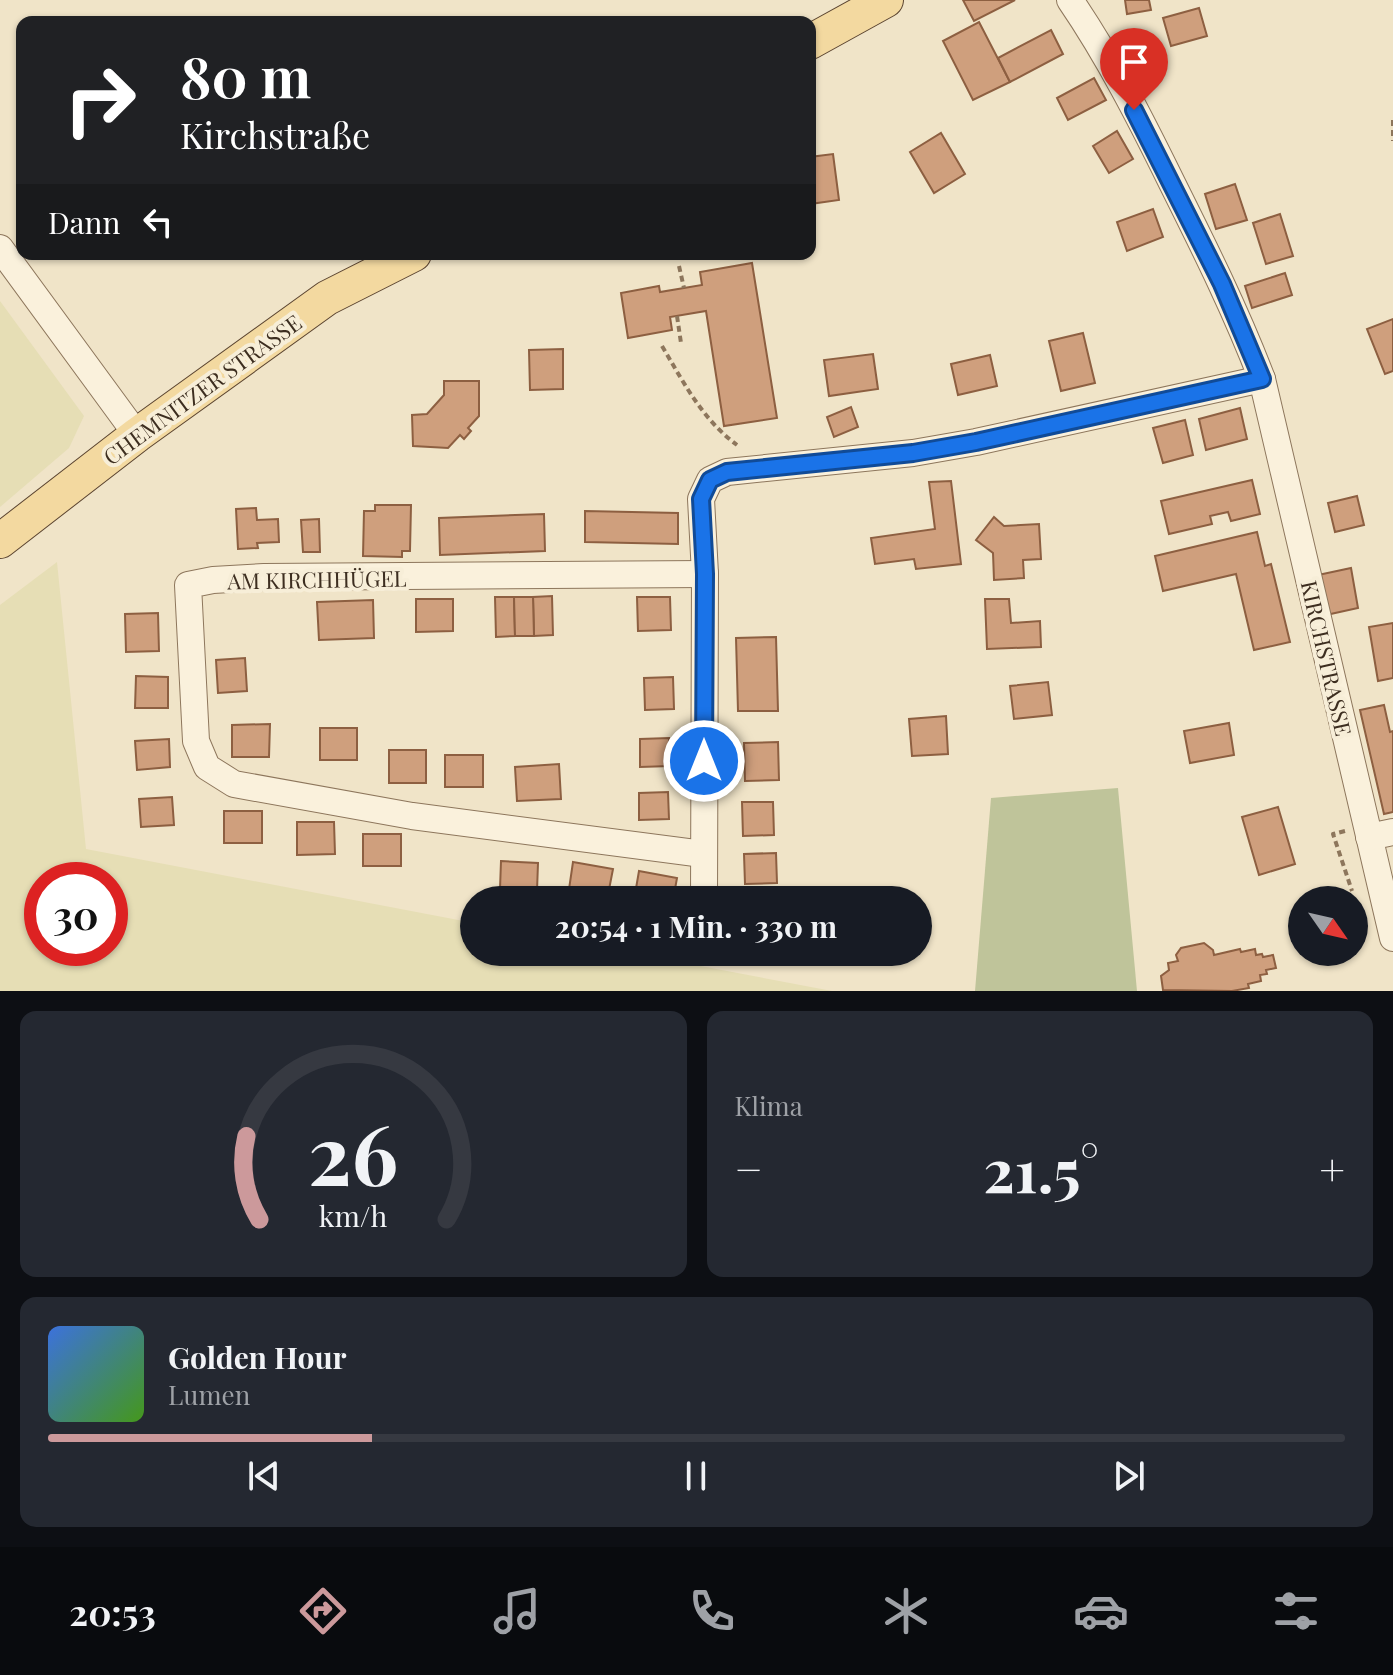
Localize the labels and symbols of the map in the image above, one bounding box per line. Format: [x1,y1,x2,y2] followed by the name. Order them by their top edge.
[1100,28,1168,110] pin
[97,307,307,471] street label: CHEMNITZER STRASSE
[226,562,407,596] street label: AM KIRCHHÜGEL
[1295,577,1359,739] street label: KIRCHSTRASSE
[662,719,746,803] position arrow
[24,862,128,966] speed limit sign: 30
[1288,886,1368,966] north arrow

